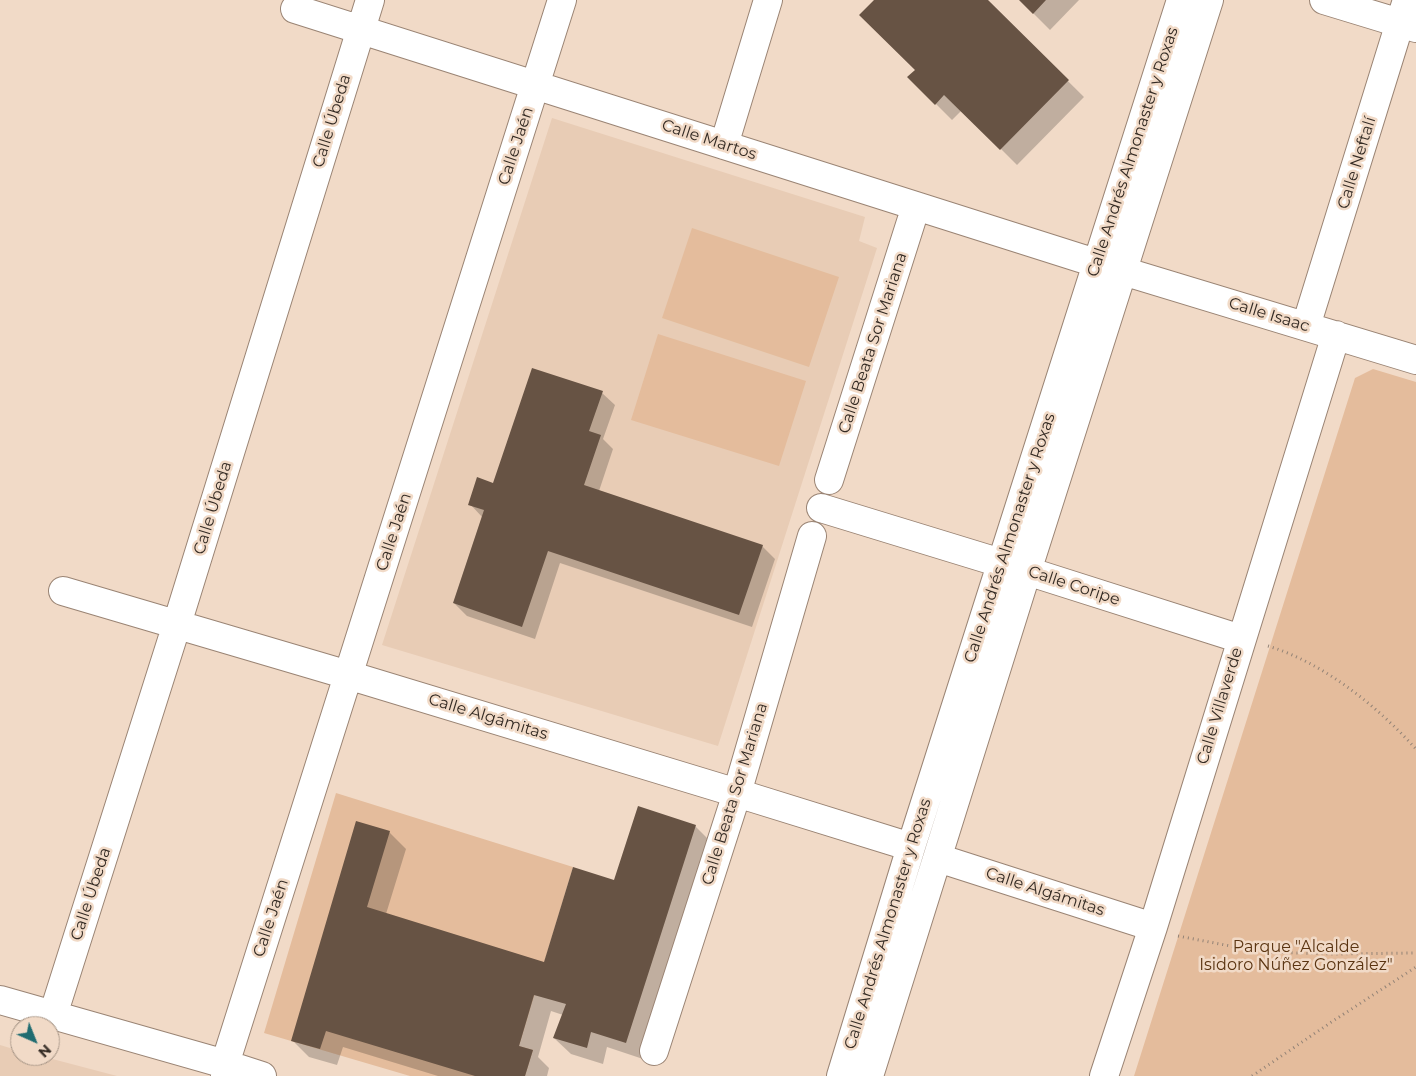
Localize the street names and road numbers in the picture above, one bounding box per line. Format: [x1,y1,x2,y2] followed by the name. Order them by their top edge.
[1084,25,1182,279] street label: Calle Andrés Almonaster y Roxas
[309,72,355,170] street label: Calle Úbeda
[494,104,538,188] street label: Calle Jaén
[1334,115,1380,211] street label: Calle Neftalí
[659,116,759,164] street label: Calle Martos
[835,250,911,436] street label: Calle Beata Sor Mariana
[1226,294,1312,336] street label: Calle Isaac
[961,411,1059,665] street label: Calle Andrés Almonaster y Roxas
[190,459,236,557] street label: Calle Úbeda
[372,490,416,574] street label: Calle Jaén
[1026,562,1122,610] street label: Calle Coripe
[1193,645,1247,767] street label: Calle Villaverde
[426,690,550,744] street label: Calle Algámitas
[698,701,772,887] street label: Calle Beata Sor Mariana
[841,796,935,1052] street label: Calle Andrés Almonaster y Roxas
[67,845,115,943] street label: Calle Úbeda
[983,864,1107,920] street label: Calle Algámitas
[249,876,293,960] street label: Calle Jaén

